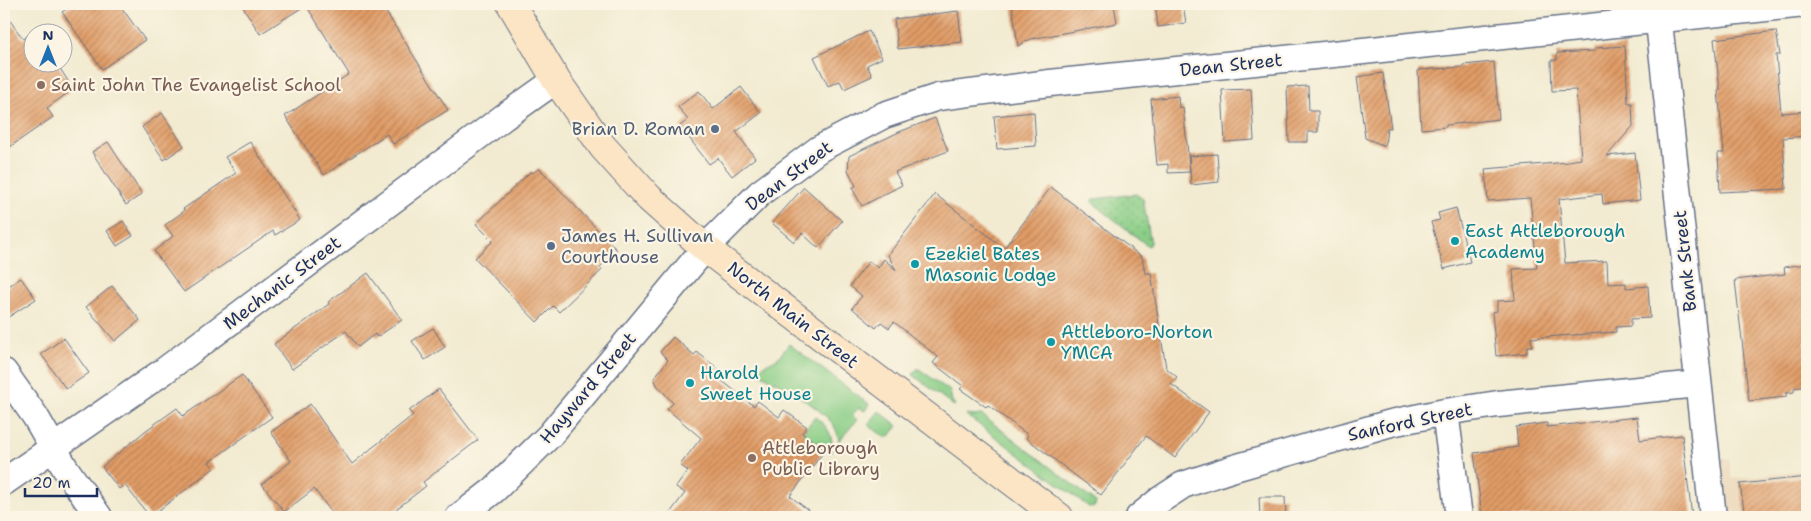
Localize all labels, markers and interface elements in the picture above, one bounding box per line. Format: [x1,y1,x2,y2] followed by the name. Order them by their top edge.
[22,22,72,72] north arrow
[42,26,54,44] text: N
[1179,48,1284,82] street label: Dean Street
[51,73,341,97] place label: Saint John The Evangelist School
[35,79,47,91] marker: Saint John The Evangelist School
[572,117,705,141] place label: Brian D. Roman
[709,123,721,135] marker: Brian D. Roman
[741,135,837,217] street label: Dean Street
[1668,209,1702,313] street label: Bank Street
[1465,219,1626,264] place label: East Attleborough Academy
[561,224,714,269] place label: James H. Sullivan Courthouse
[218,231,346,335] street label: Mechanic Street
[1449,235,1461,247] marker: East Attleborough Academy
[545,240,557,252] marker: James H. Sullivan Courthouse
[925,242,1056,287] place label: Ezekiel Bates Masonic Lodge
[722,256,864,374] street label: North Main Street
[909,258,921,270] marker: Ezekiel Bates Masonic Lodge
[1061,320,1213,365] place label: Attleboro-Norton YMCA
[534,327,642,449] street label: Hayward Street
[1045,336,1057,348] marker: Attleboro-Norton YMCA
[700,361,812,406] place label: Harold Sweet House
[684,377,696,389] marker: Harold Sweet House
[1345,397,1475,447] street label: Sanford Street
[762,436,880,481] place label: Attleborough Public Library
[746,452,758,464] marker: Attleborough Public Library
[25,466,98,498] scale bar
[32,473,71,493] text: 20 m

